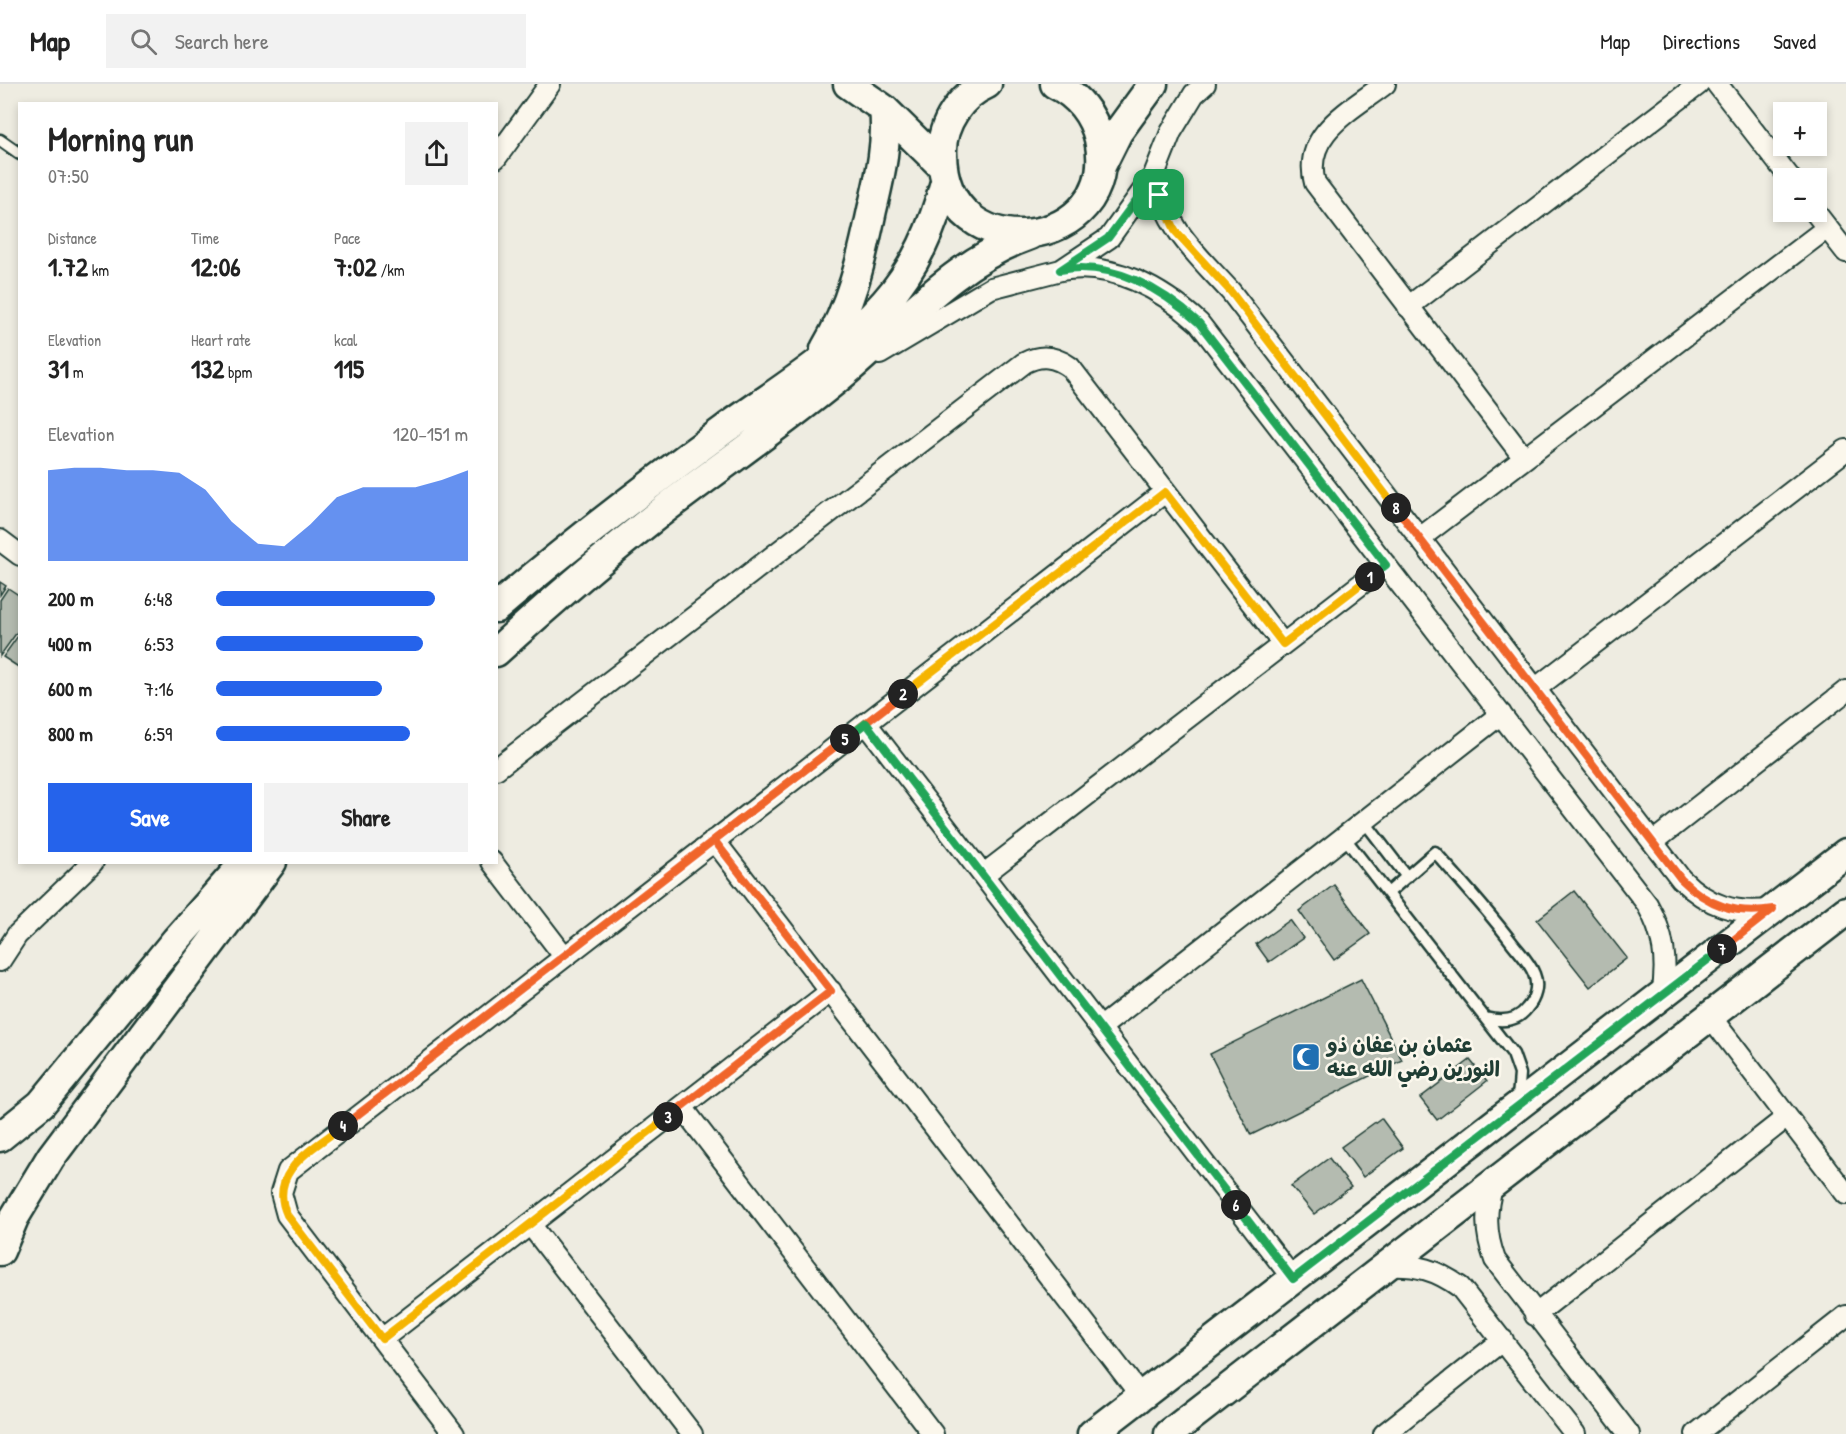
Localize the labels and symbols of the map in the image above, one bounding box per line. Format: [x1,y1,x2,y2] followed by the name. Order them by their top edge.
[1133,169,1184,220] pin
[1381,493,1411,523] pin: 8
[1355,562,1385,592] pin: 1
[888,679,918,709] pin: 2
[830,724,860,754] pin: 5
[1707,934,1737,964] pin: 7
[1325,1030,1500,1088] place label: عثمان بن عفان ذو النورين رضي الله عنه
[1290,1041,1322,1073] mosque icon: عثمان بن عفان ذو النورين رضي الله عنه
[653,1102,683,1132] pin: 3
[328,1111,358,1141] pin: 4
[1221,1190,1251,1220] pin: 6

